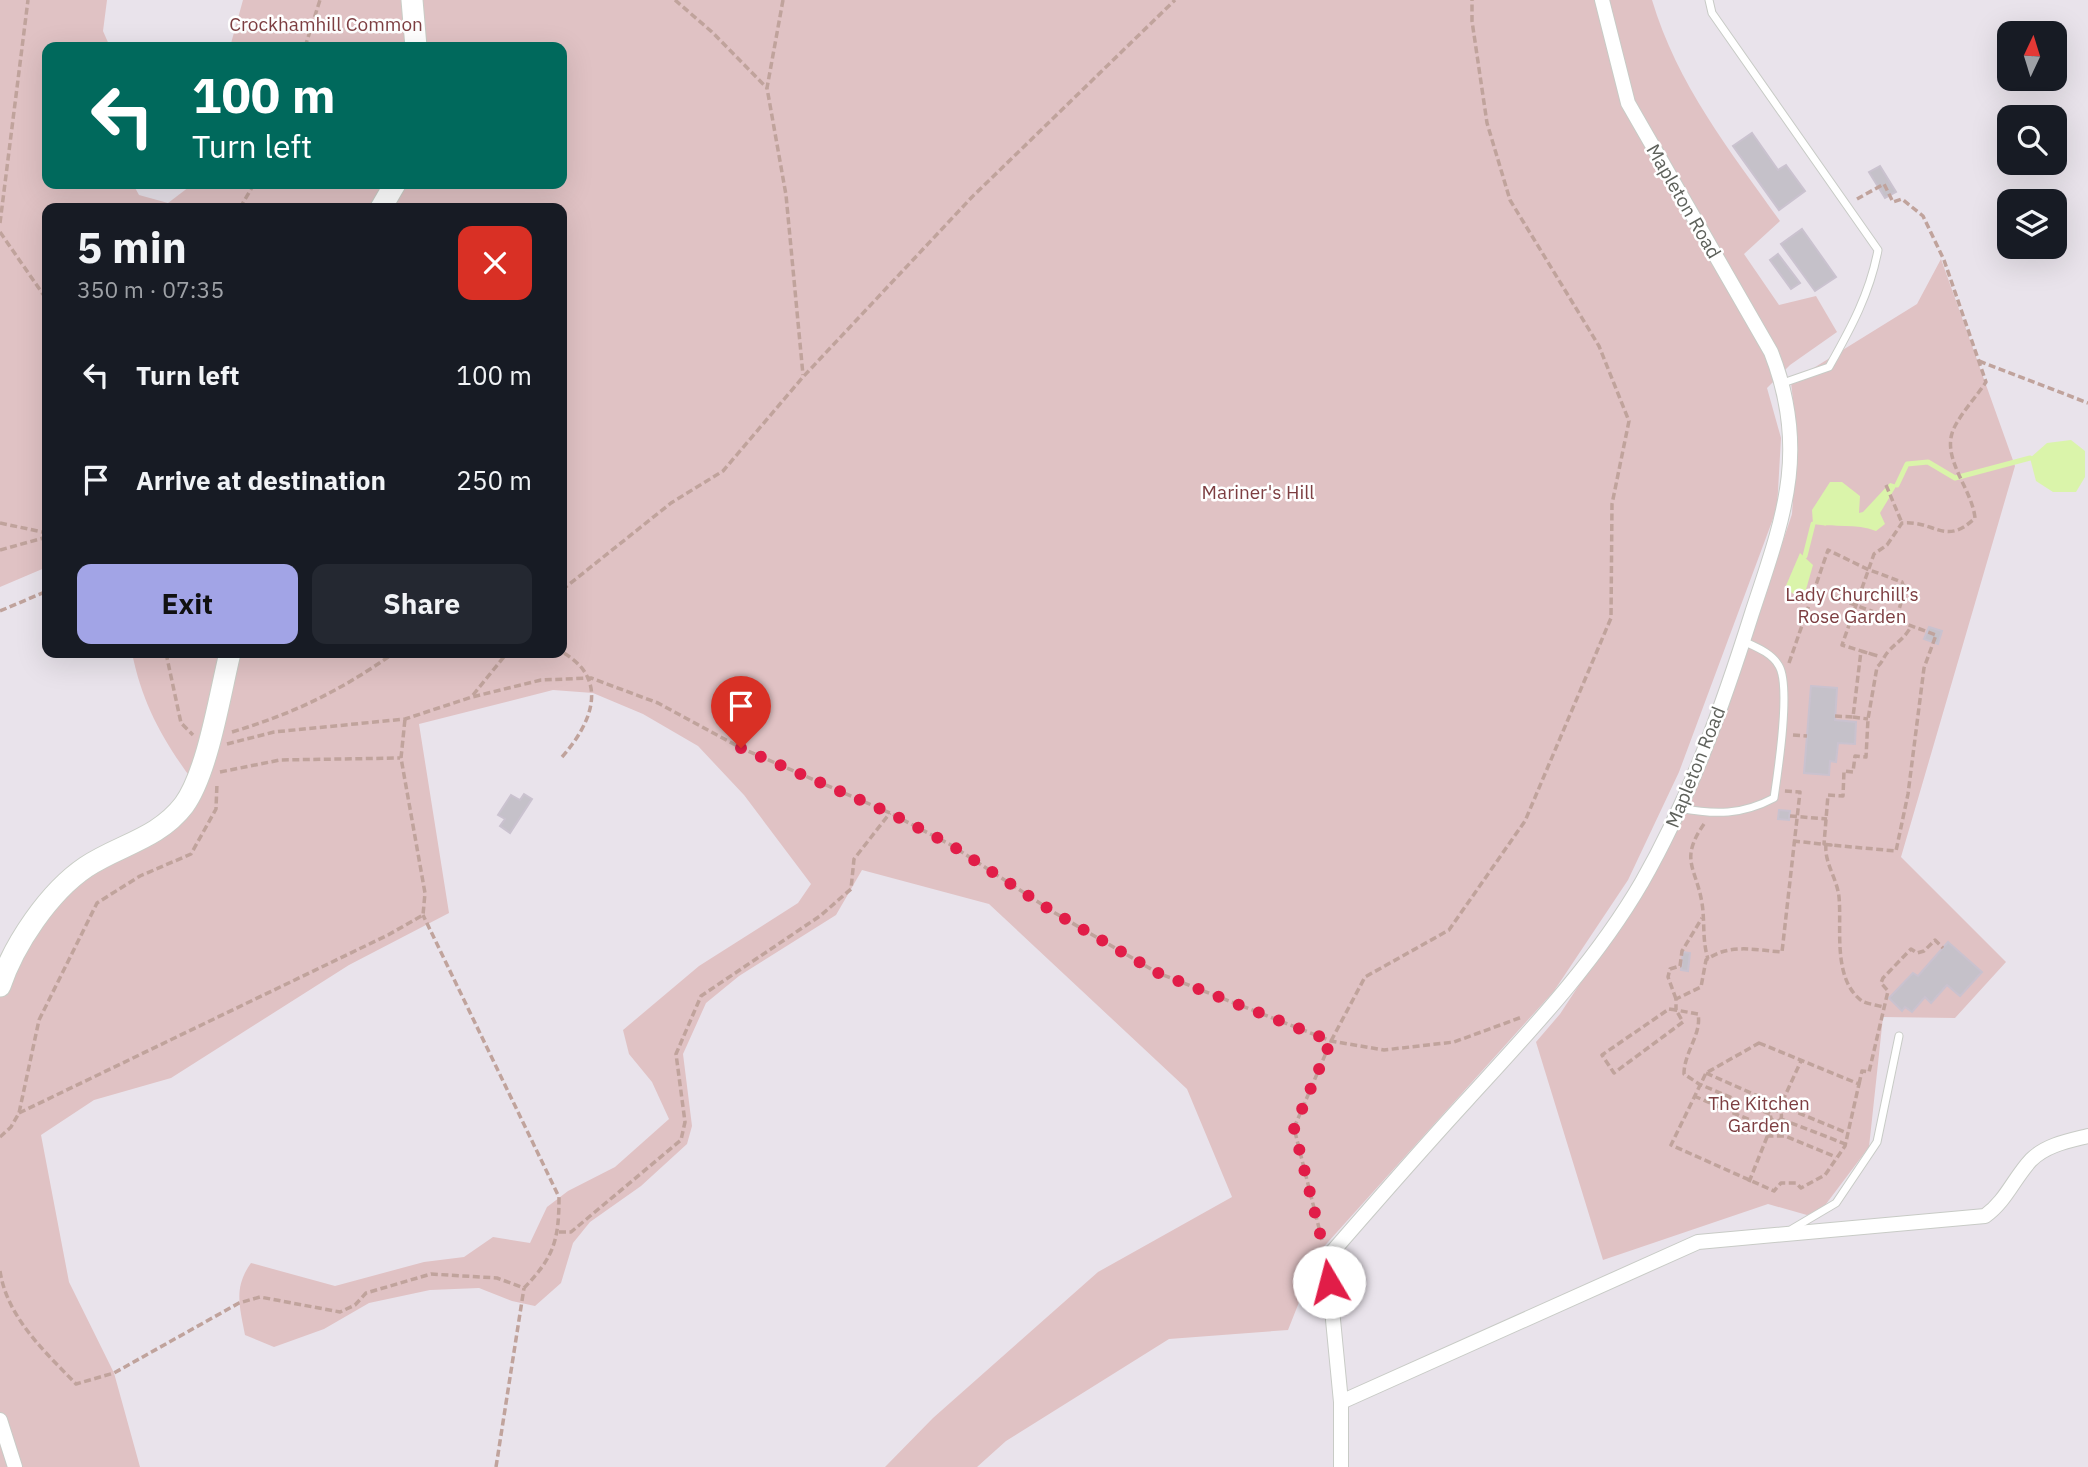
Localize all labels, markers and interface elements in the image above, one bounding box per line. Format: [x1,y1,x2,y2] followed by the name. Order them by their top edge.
[229,12,423,36] park label: Crockhamhill Common
[1997,21,2067,91] north arrow
[1997,21,2067,259] map controls
[192,63,336,126] text: 100 m
[77,70,168,161] icon: left
[1997,105,2067,175] button: search
[192,125,312,167] text: Turn left
[1642,139,1726,263] street label: Mapleton Road
[1997,189,2067,259] button: layers
[77,220,187,275] text: 5 min
[458,226,532,300] button: close
[77,274,224,304] text: 350 m · 07:35
[77,356,115,394] icon: left
[136,358,239,392] text: Turn left
[456,358,532,392] text: 100 m
[77,461,115,499] icon: arrive
[136,463,386,497] text: Arrive at destination
[456,463,532,497] text: 250 m
[1202,480,1314,504] park label: Mariner's Hill
[77,564,298,644] button: Exit
[312,564,532,644] button: Share
[1785,582,1919,628] park label: Lady Churchill’s Rose Garden
[711,676,771,748] pin
[722,687,760,725] icon: arrive
[1660,703,1730,831] street label: Mapleton Road
[1708,1091,1810,1137] park label: The Kitchen Garden
[1292,1245,1366,1319] position arrow

